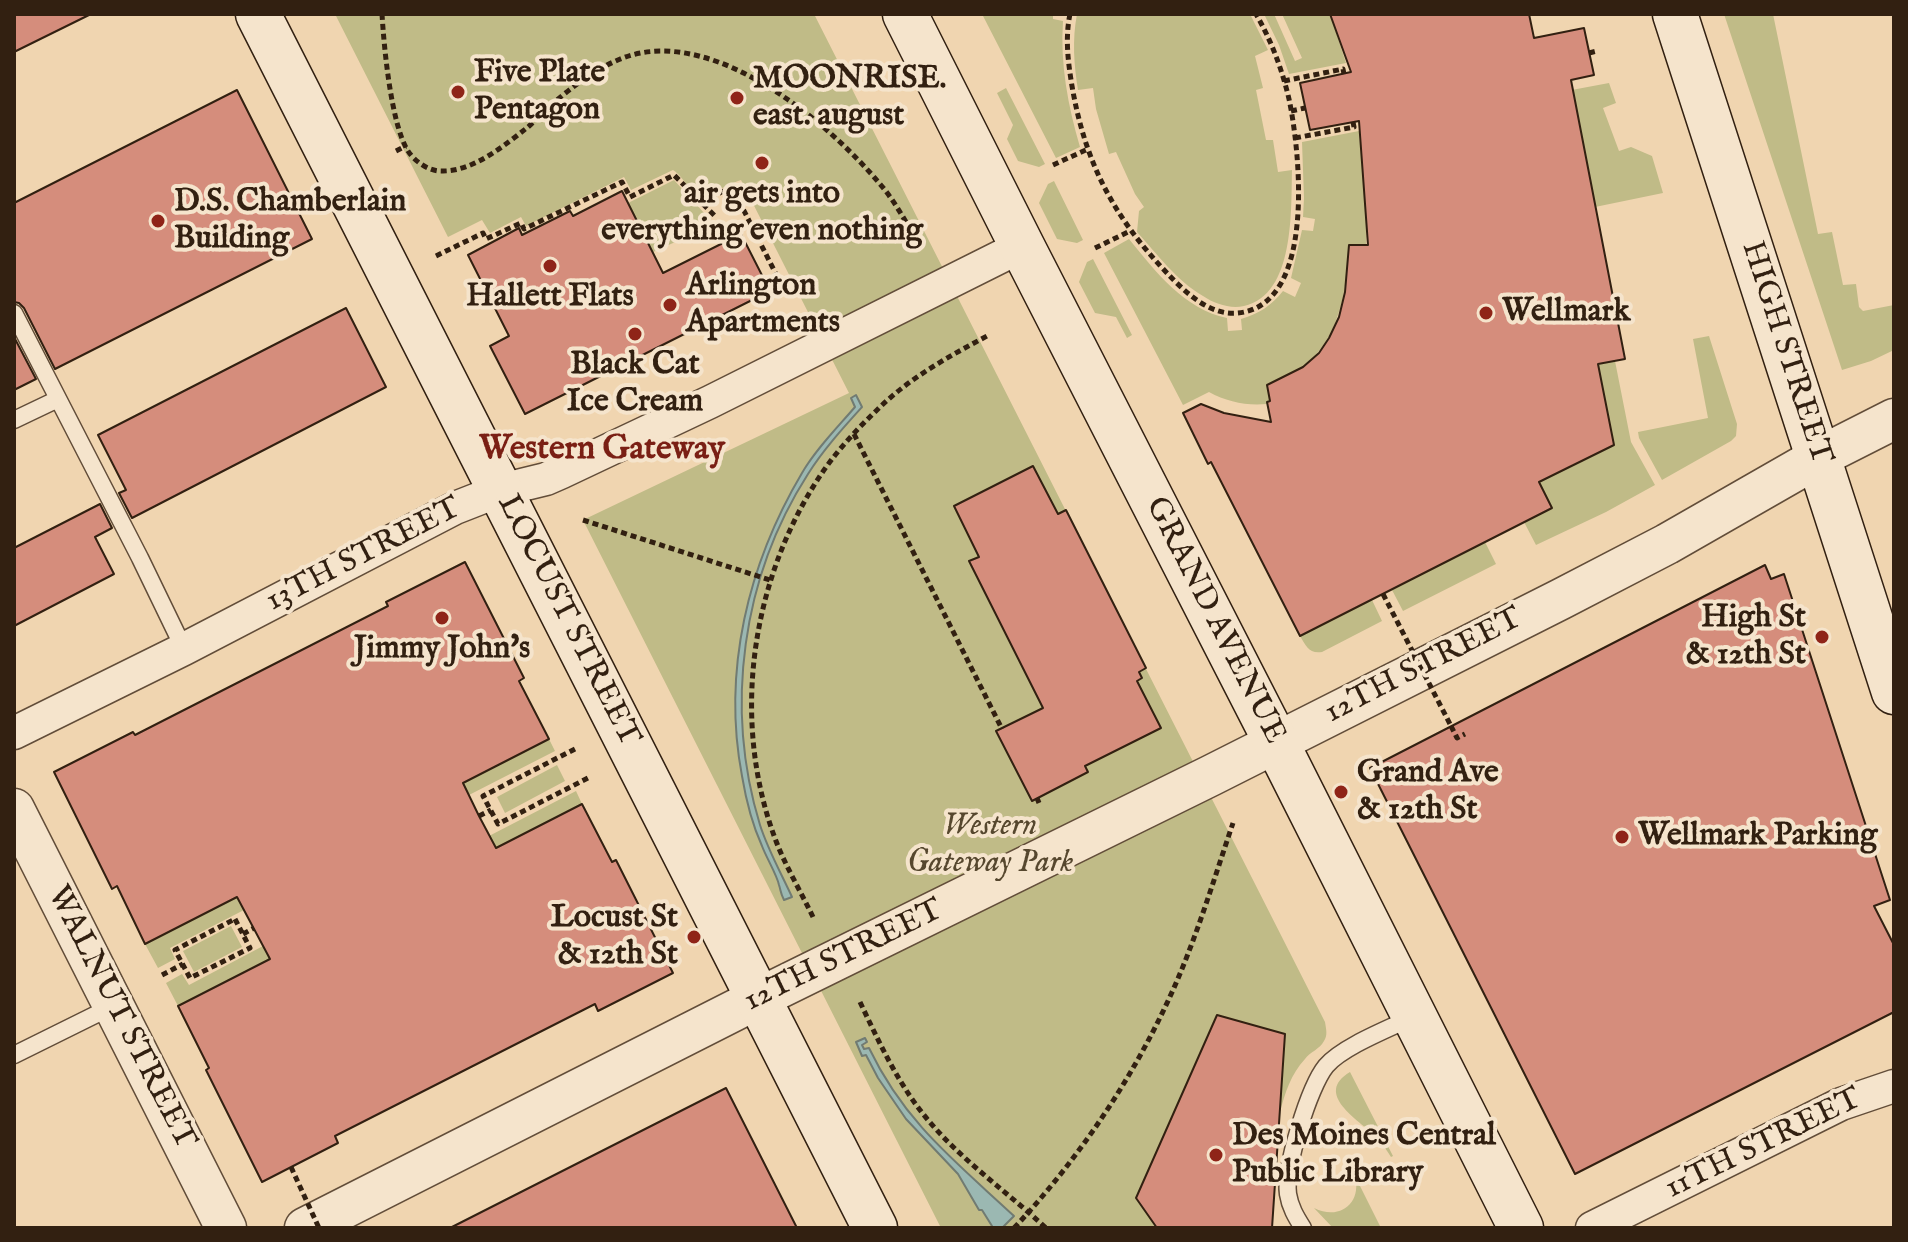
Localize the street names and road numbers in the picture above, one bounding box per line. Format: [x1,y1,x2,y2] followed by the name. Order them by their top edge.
[1731,237,1839,469] street label: HIGH STREET
[487,489,647,753] street label: LOCUST STREET
[260,491,468,621] street label: 13TH STREET
[1135,491,1293,751] street label: GRAND AVENUE
[1319,601,1529,733] street label: 12TH STREET
[37,880,203,1156] street label: WALNUT STREET
[738,892,950,1022] street label: 12TH STREET
[1660,1081,1868,1209] street label: 11TH STREET

